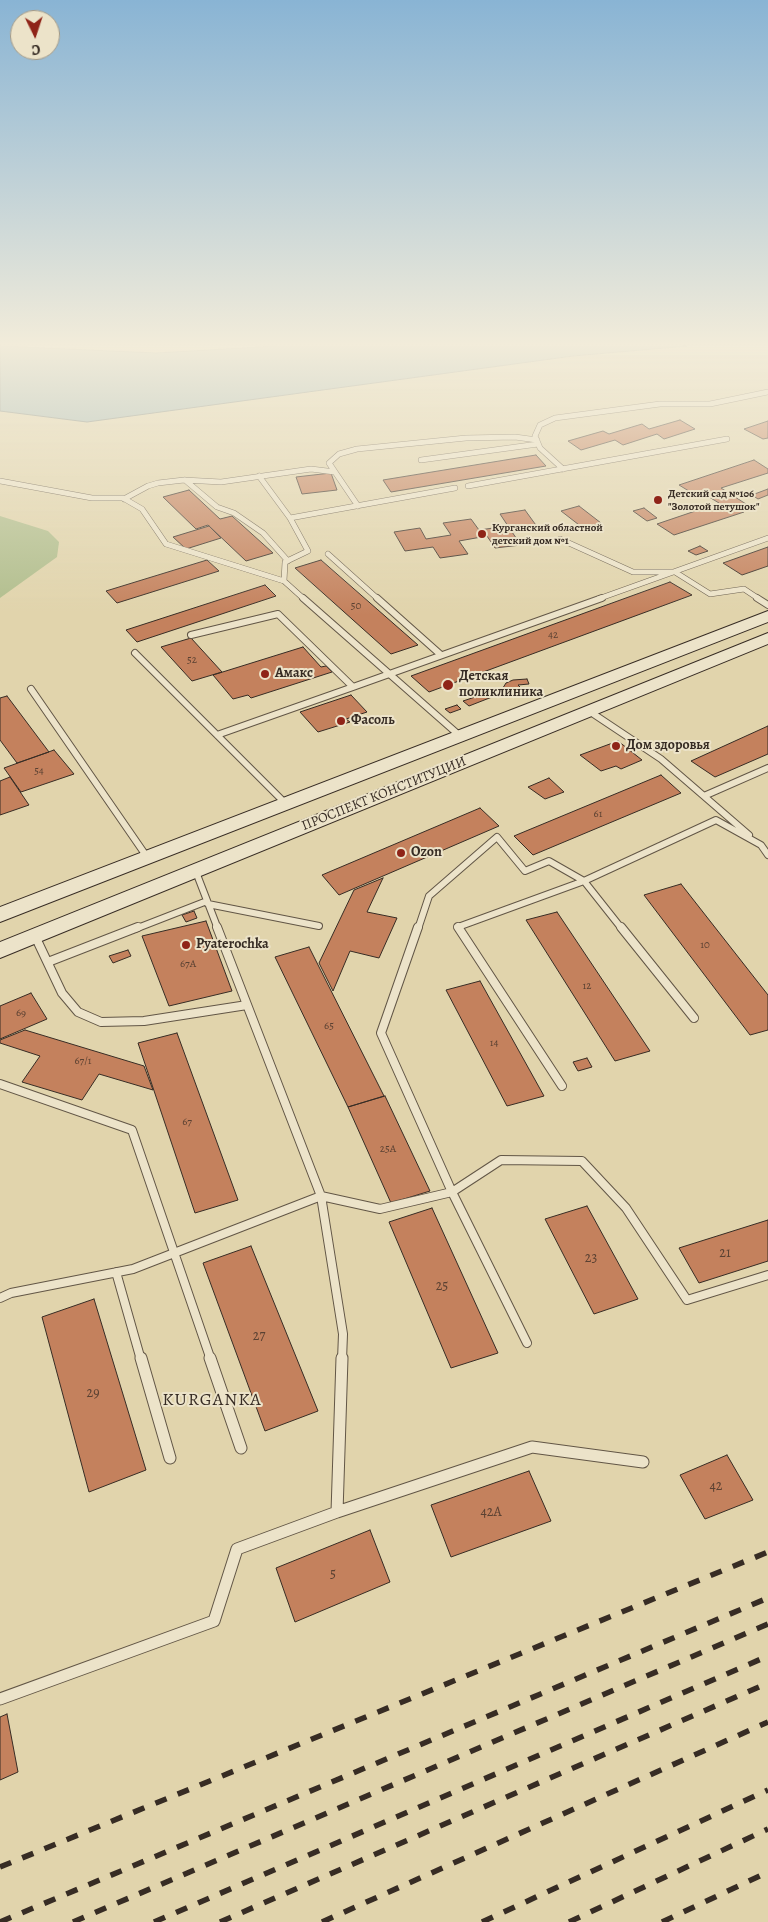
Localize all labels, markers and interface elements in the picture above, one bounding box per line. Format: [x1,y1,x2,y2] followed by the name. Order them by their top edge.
[10,10,60,60] north arrow
[31,40,41,59] text: С
[668,487,760,513] place label: Детский сад №106 "Золотой петушок"
[652,494,664,506] marker: Детский сад №106 "Золотой петушок"
[492,521,603,547] place label: Курганский областной детский дом №1
[476,528,488,540] marker: Курганский областной детский дом №1
[351,599,361,613] house number: 50
[548,628,558,642] house number: 42
[187,653,197,667] house number: 52
[275,666,313,682] place label: Амакс
[259,668,271,680] marker: Амакс
[459,669,543,702] place label: Детская поликлиника
[441,678,455,692] marker: Детская поликлиника
[351,713,395,729] place label: Фасоль
[335,715,347,727] marker: Фасоль
[626,738,710,754] place label: Дом здоровья
[610,740,622,752] marker: Дом здоровья
[299,753,469,835] street label: ПРОСПЕКТ КОНСТИТУЦИИ
[34,764,44,778] house number: 54
[594,807,602,821] house number: 61
[411,845,442,861] place label: Ozon
[395,847,407,859] marker: Ozon
[196,937,269,953] place label: Pyaterochka
[700,938,710,952] house number: 10
[180,939,192,951] marker: Pyaterochka
[180,957,196,971] house number: 67А
[583,979,591,993] house number: 12
[16,1006,26,1020] house number: 69
[324,1019,334,1033] house number: 65
[490,1036,498,1050] house number: 14
[74,1054,92,1068] house number: 67/1
[182,1115,192,1129] house number: 67
[380,1142,396,1156] house number: 25А
[719,1246,731,1262] house number: 21
[585,1251,597,1267] house number: 23
[436,1279,448,1295] house number: 25
[253,1329,265,1345] house number: 27
[86,1386,100,1402] house number: 29
[161,1390,263,1412] district label: KURGANKA
[710,1479,722,1495] house number: 42
[480,1505,502,1521] house number: 42А
[330,1567,336,1583] house number: 5

